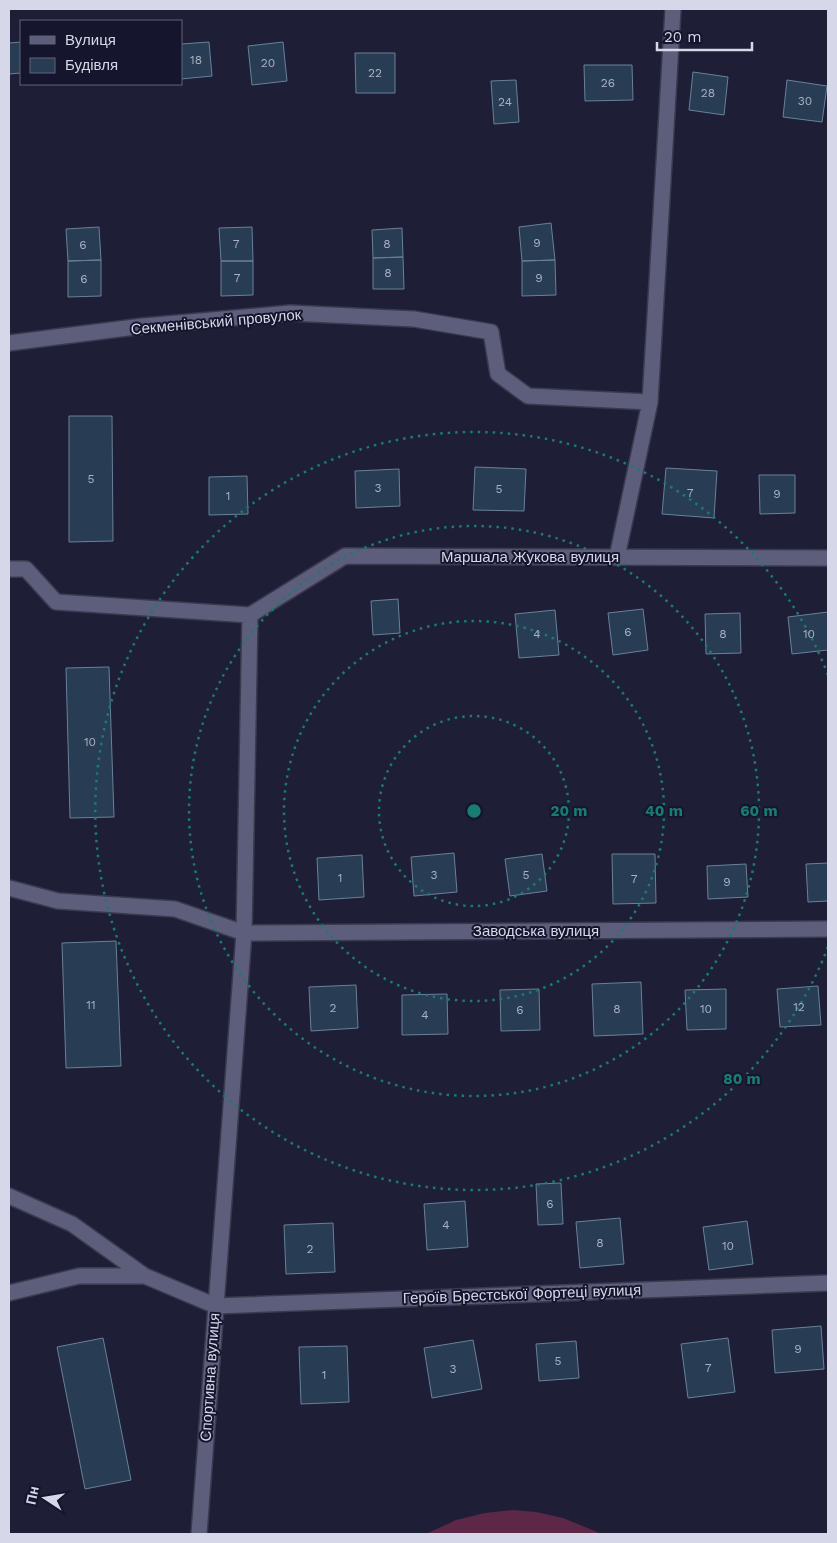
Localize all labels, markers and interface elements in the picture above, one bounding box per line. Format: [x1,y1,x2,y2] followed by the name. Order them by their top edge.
[20,20,182,85] legend
[657,20,752,52] scale bar
[664,28,702,46] text: 20 m
[65,31,116,49] text: Вулиця
[190,53,202,67] house number: 18
[65,56,118,74] text: Будівля
[261,56,275,70] house number: 20
[368,66,382,80] house number: 22
[601,76,615,90] house number: 26
[701,86,715,100] house number: 28
[798,94,812,108] house number: 30
[498,95,512,109] house number: 24
[533,236,541,250] house number: 9
[233,237,240,251] house number: 7
[383,237,391,251] house number: 8
[79,238,87,252] house number: 6
[384,266,392,280] house number: 8
[234,271,241,285] house number: 7
[535,271,543,285] house number: 9
[80,272,88,286] house number: 6
[130,306,302,338] street label: Секменівський провулок
[88,472,95,486] house number: 5
[375,481,382,495] house number: 3
[496,482,503,496] house number: 5
[687,486,694,500] house number: 7
[773,487,781,501] house number: 9
[226,489,230,503] house number: 1
[441,548,619,566] street label: Маршала Жукова вулиця
[624,625,632,639] house number: 6
[533,627,541,641] house number: 4
[719,627,727,641] house number: 8
[803,627,815,641] house number: 10
[84,735,96,749] house number: 10
[465,802,483,820] centre of rings
[550,802,588,820] text: 20 m
[645,802,683,820] text: 40 m
[740,802,778,820] text: 60 m
[431,868,438,882] house number: 3
[523,868,530,882] house number: 5
[338,871,342,885] house number: 1
[631,872,638,886] house number: 7
[723,875,731,889] house number: 9
[473,922,599,940] street label: Заводська вулиця
[86,998,96,1012] house number: 11
[793,1000,805,1014] house number: 12
[330,1001,337,1015] house number: 2
[613,1002,621,1016] house number: 8
[700,1002,712,1016] house number: 10
[516,1003,524,1017] house number: 6
[421,1008,429,1022] house number: 4
[723,1070,761,1088] text: 80 m
[546,1197,554,1211] house number: 6
[442,1218,450,1232] house number: 4
[596,1236,604,1250] house number: 8
[722,1239,734,1253] house number: 10
[307,1242,314,1256] house number: 2
[403,1281,641,1307] street label: Героїв Брестської Фортеці вулиця
[197,1312,223,1442] street label: Спортивна вулиця
[794,1342,802,1356] house number: 9
[555,1354,562,1368] house number: 5
[705,1361,712,1375] house number: 7
[450,1362,457,1376] house number: 3
[322,1368,326,1382] house number: 1
[20,1473,70,1523] north arrow
[23,1485,42,1506] text: Пн

